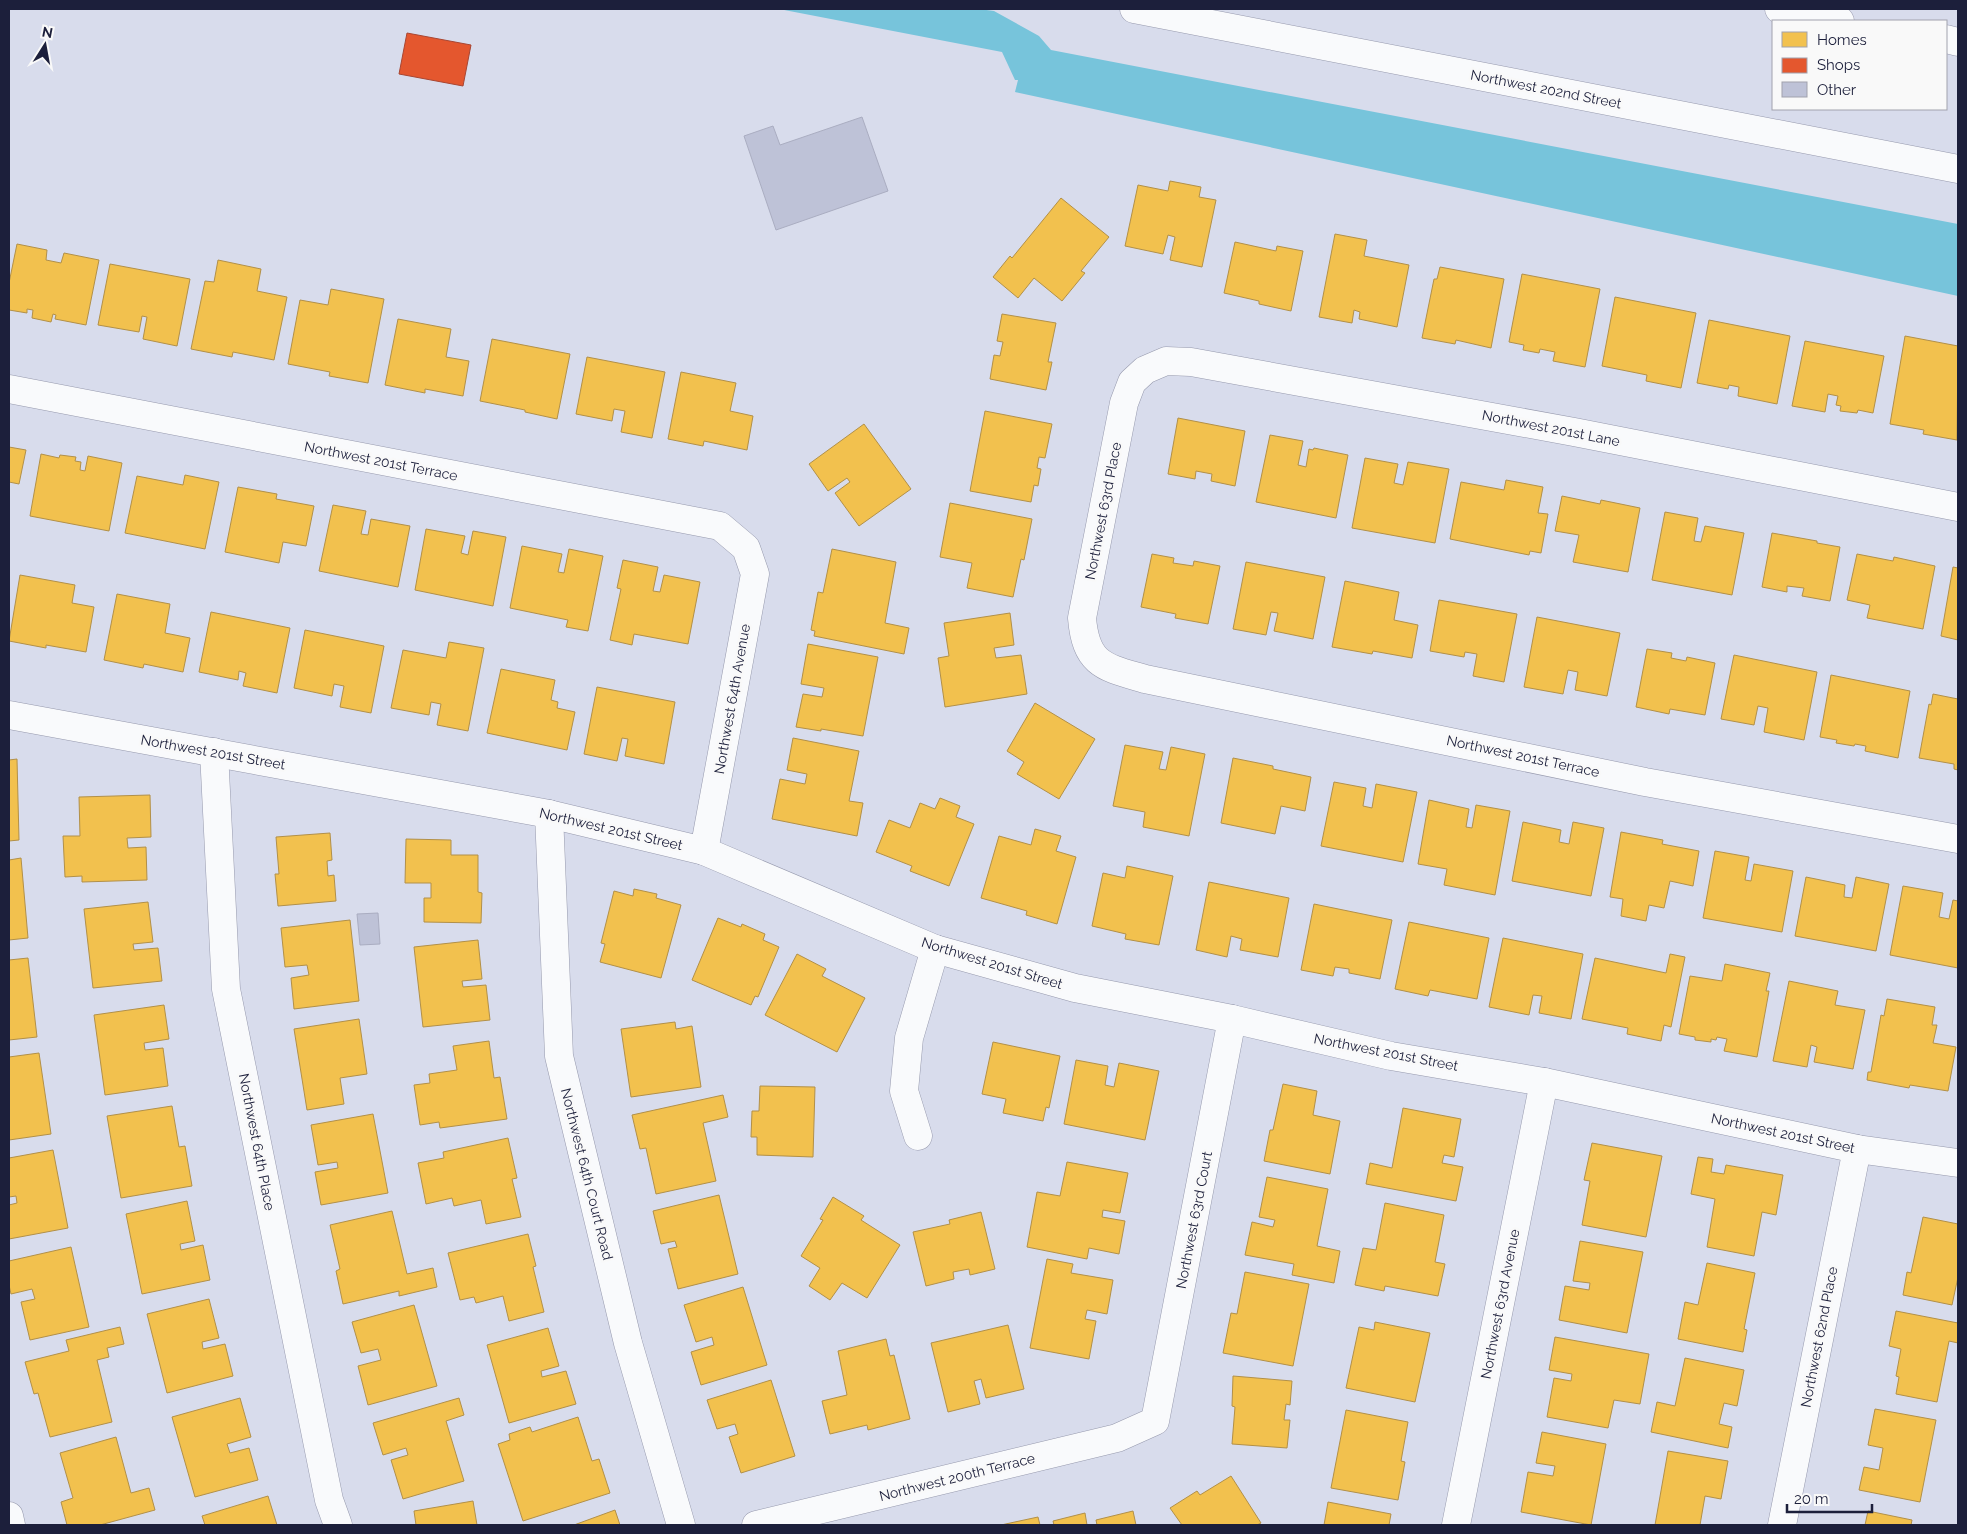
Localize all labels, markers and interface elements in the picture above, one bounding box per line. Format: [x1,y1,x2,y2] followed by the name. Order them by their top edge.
[20,20,70,70] north arrow
[1772,20,1947,110] legend
[41,23,54,41] text: N
[1817,31,1867,49] text: Homes
[1817,56,1860,74] text: Shops
[1469,67,1623,112] street label: Northwest 202nd Street
[1817,81,1857,99] text: Other
[1481,407,1621,449] street label: Northwest 201st Lane
[303,438,459,484] street label: Northwest 201st Terrace
[1082,441,1124,581] street label: Northwest 63rd Place
[711,623,753,775] street label: Northwest 64th Avenue
[139,731,287,773] street label: Northwest 201st Street
[1445,732,1601,780] street label: Northwest 201st Terrace
[538,805,685,853] street label: Northwest 201st Street
[920,934,1065,992] street label: Northwest 201st Street
[1312,1030,1460,1074] street label: Northwest 201st Street
[236,1072,278,1212] street label: Northwest 64th Place
[558,1086,616,1262] street label: Northwest 64th Court Road
[1710,1110,1857,1156] street label: Northwest 201st Street
[1173,1150,1215,1290] street label: Northwest 63rd Court
[1478,1228,1522,1380] street label: Northwest 63rd Avenue
[1797,1265,1841,1409] street label: Northwest 62nd Place
[877,1450,1037,1504] street label: Northwest 200th Terrace
[1787,1482,1872,1514] scale bar
[1794,1490,1829,1508] text: 20 m

